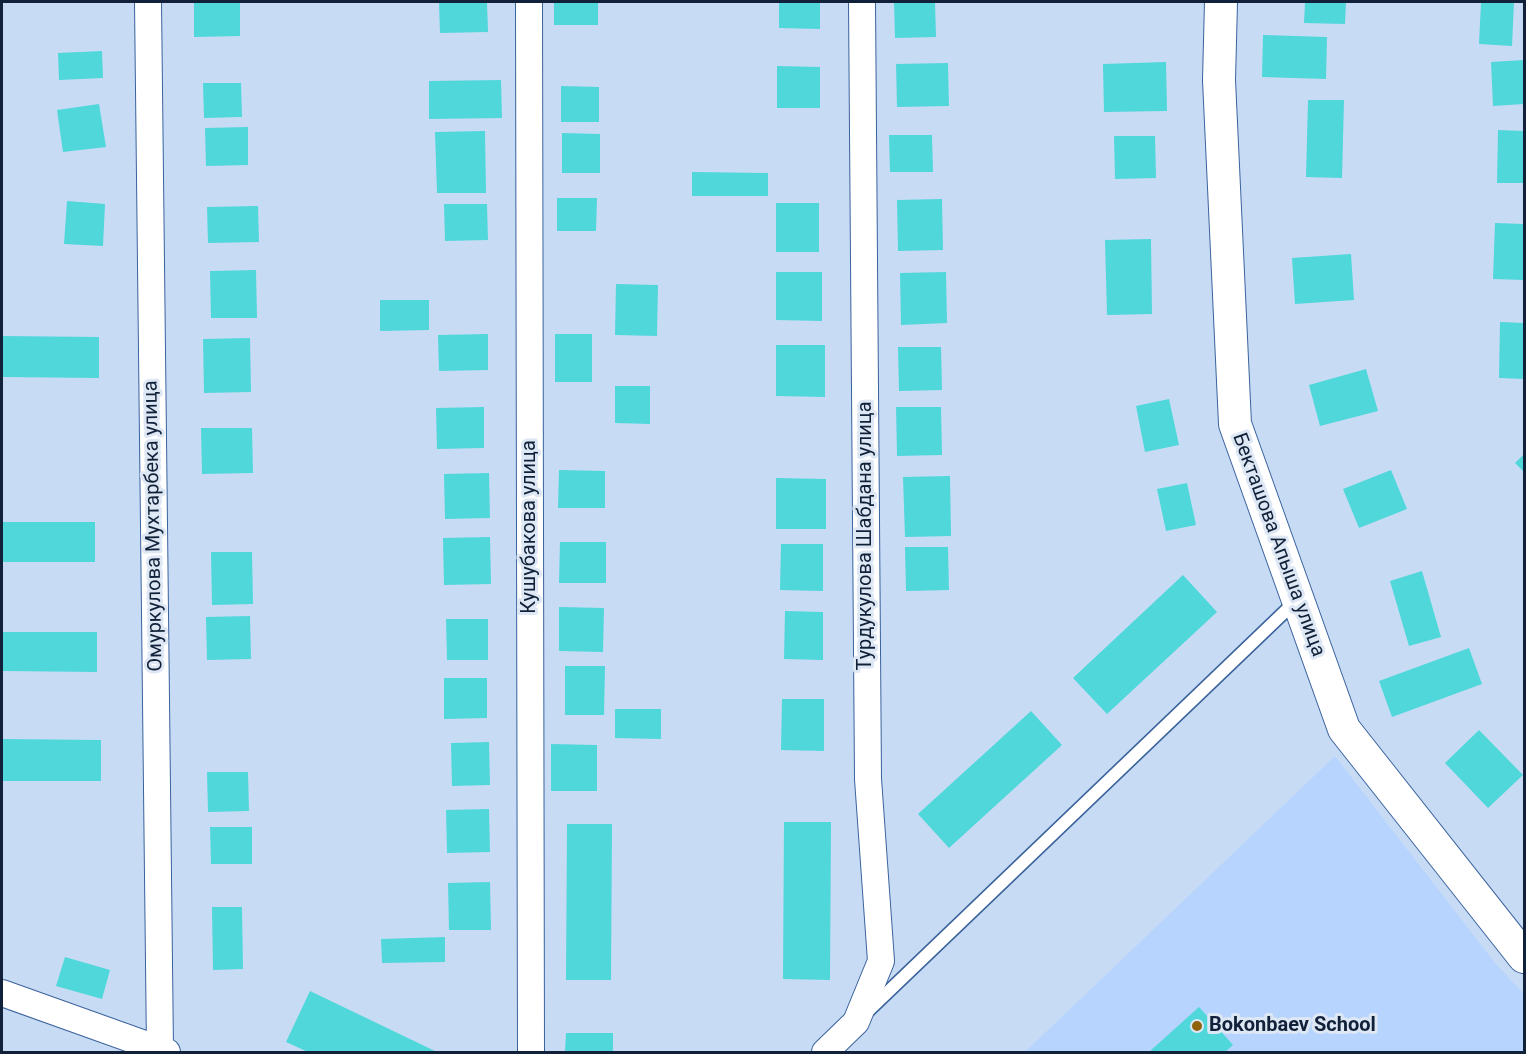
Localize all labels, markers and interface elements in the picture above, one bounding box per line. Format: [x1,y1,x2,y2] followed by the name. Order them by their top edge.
[139,380,169,672] street label: Омуркулова Мухтарбека улица
[854,401,878,671] street label: Турдукулова Шабдана улица
[1226,430,1330,660] street label: Бекташова Апыша улица
[518,440,542,614] street label: Кушубакова улица
[1209,1014,1376,1038] place label: Bokonbaev School
[1190,1019,1204,1033] marker: Bokonbaev School

